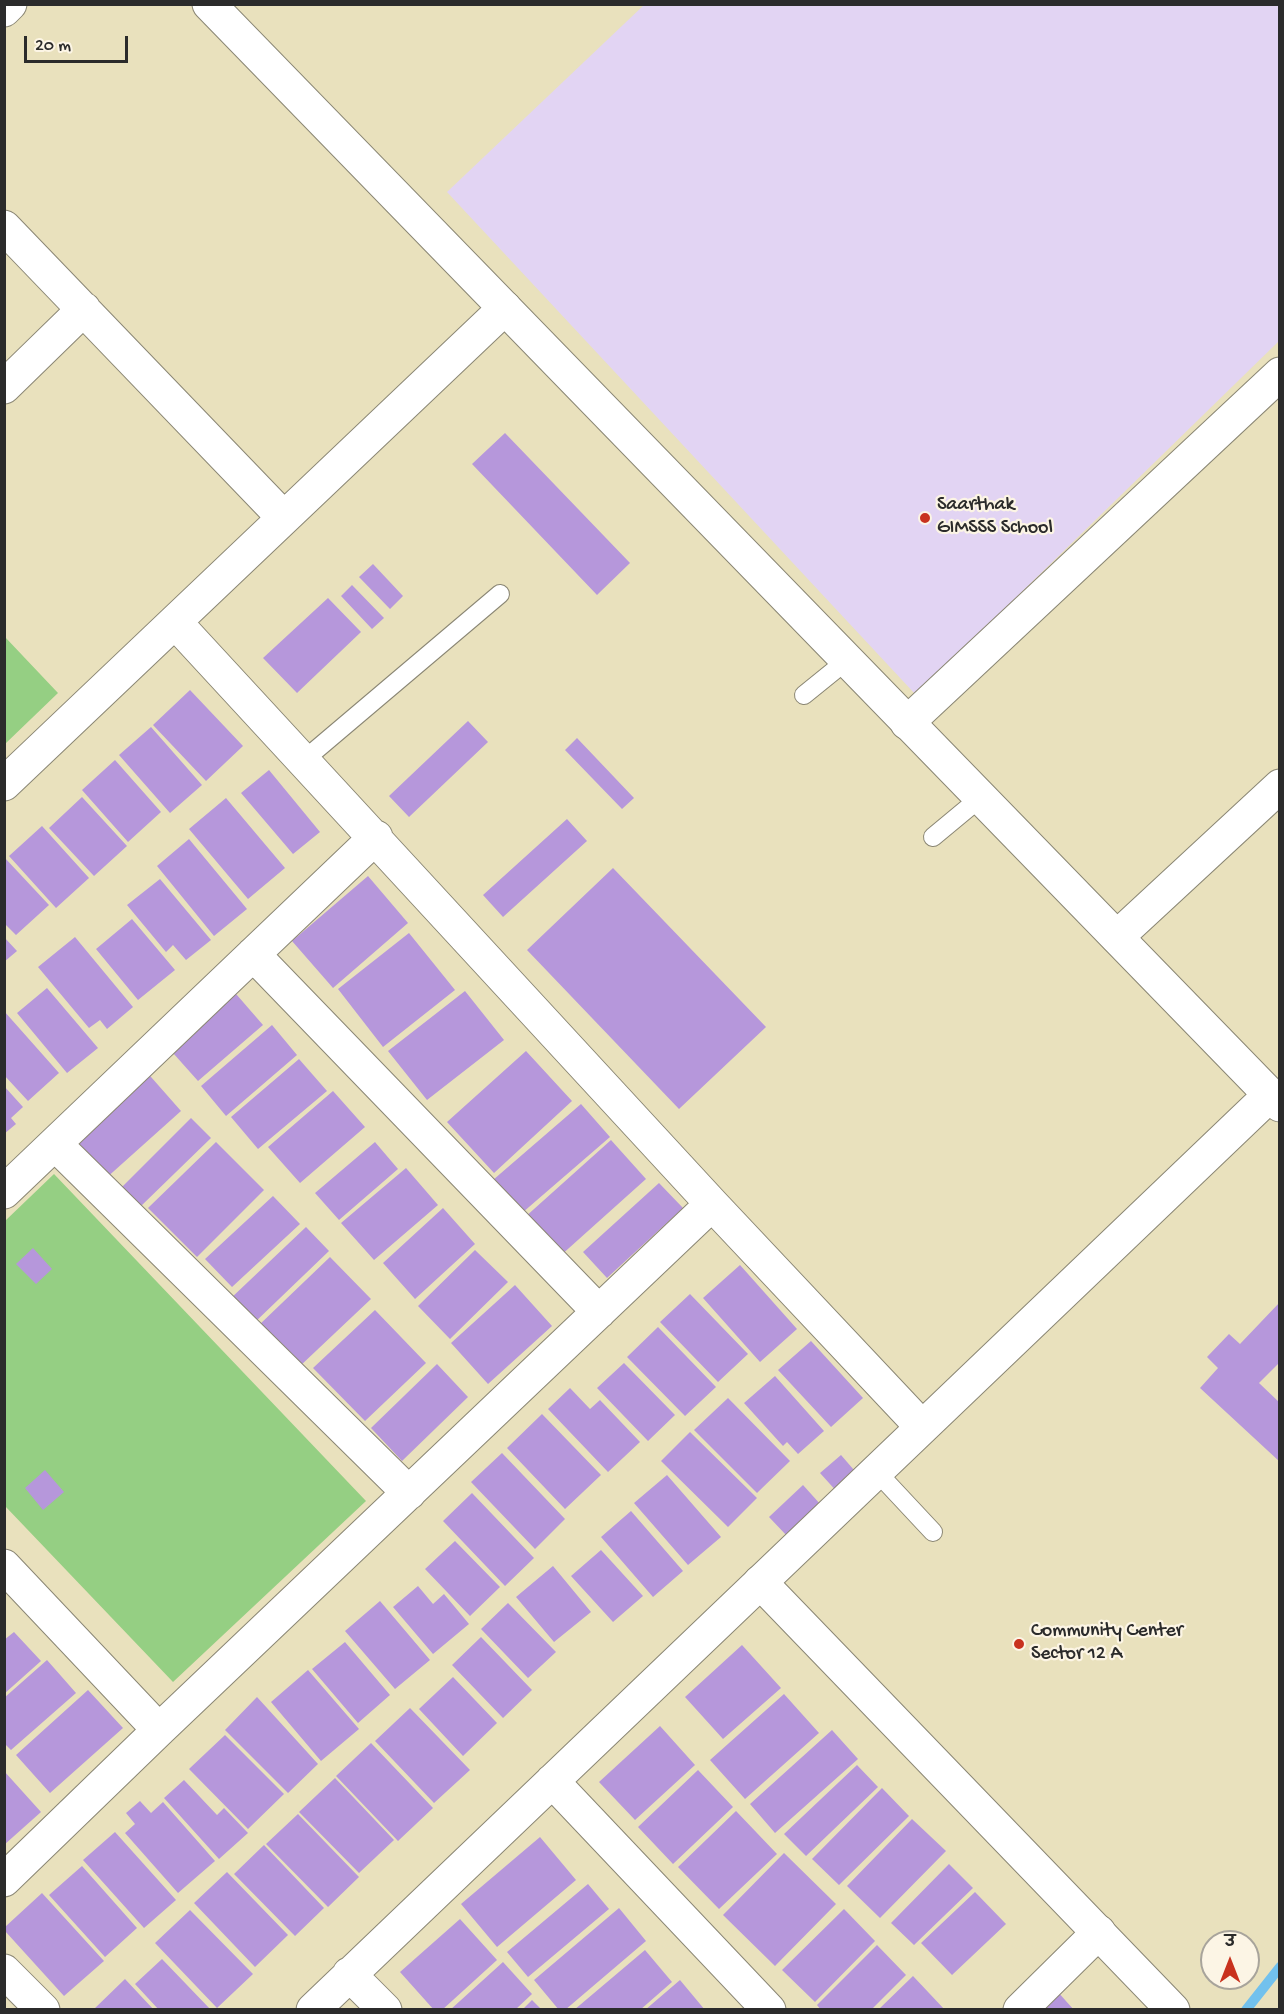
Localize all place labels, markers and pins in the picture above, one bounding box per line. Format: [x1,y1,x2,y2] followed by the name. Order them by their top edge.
[937,494,1053,541] place label: Saarthak GIMSSS School
[918,511,932,525] marker: Saarthak GIMSSS School
[1031,1620,1183,1667] place label: Community Center Sector 12 A
[1012,1637,1026,1651] marker: Community Center Sector 12 A

